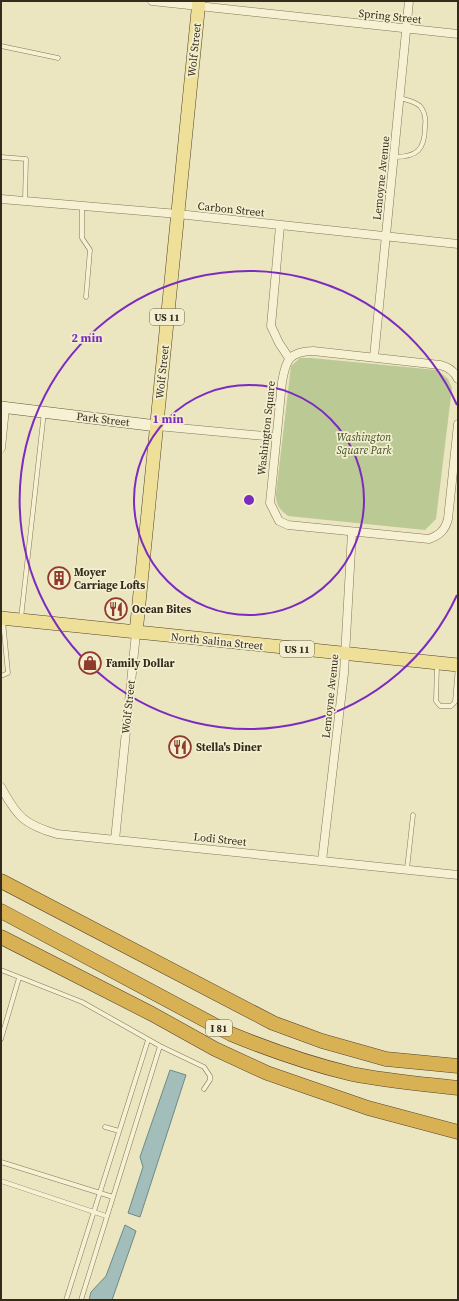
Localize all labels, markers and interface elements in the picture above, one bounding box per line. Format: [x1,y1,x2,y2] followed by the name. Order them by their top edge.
[358,6,423,27] street label: Spring Street
[184,22,205,78] street label: Wolf Street
[370,135,393,221] street label: Lemoyne Avenue
[197,199,265,221] street label: Carbon Street
[150,309,184,325] road number: US 11
[71,330,103,346] text: 2 min
[152,344,173,400] street label: Wolf Street
[254,380,279,476] street label: Washington Square
[75,409,131,430] street label: Park Street
[152,411,184,427] text: 1 min
[336,430,392,458] park label: Washington Square Park
[242,493,256,507] centre of rings
[46,565,72,591] building icon: Moyer Carriage Lofts
[74,565,145,593] place label: Moyer Carriage Lofts
[103,596,129,622] restaurant icon: Ocean Bites
[132,602,191,617] place label: Ocean Bites
[170,629,264,654] street label: North Salina Street
[280,641,314,657] road number: US 11
[77,650,103,676] shop icon: Family Dollar
[319,653,342,739] street label: Lemoyne Avenue
[106,656,175,671] place label: Family Dollar
[118,679,139,735] street label: Wolf Street
[167,734,193,760] restaurant icon: Stella's Diner
[196,740,263,755] place label: Stella's Diner
[193,829,248,850] street label: Lodi Street
[206,1020,232,1036] road number: I 81

